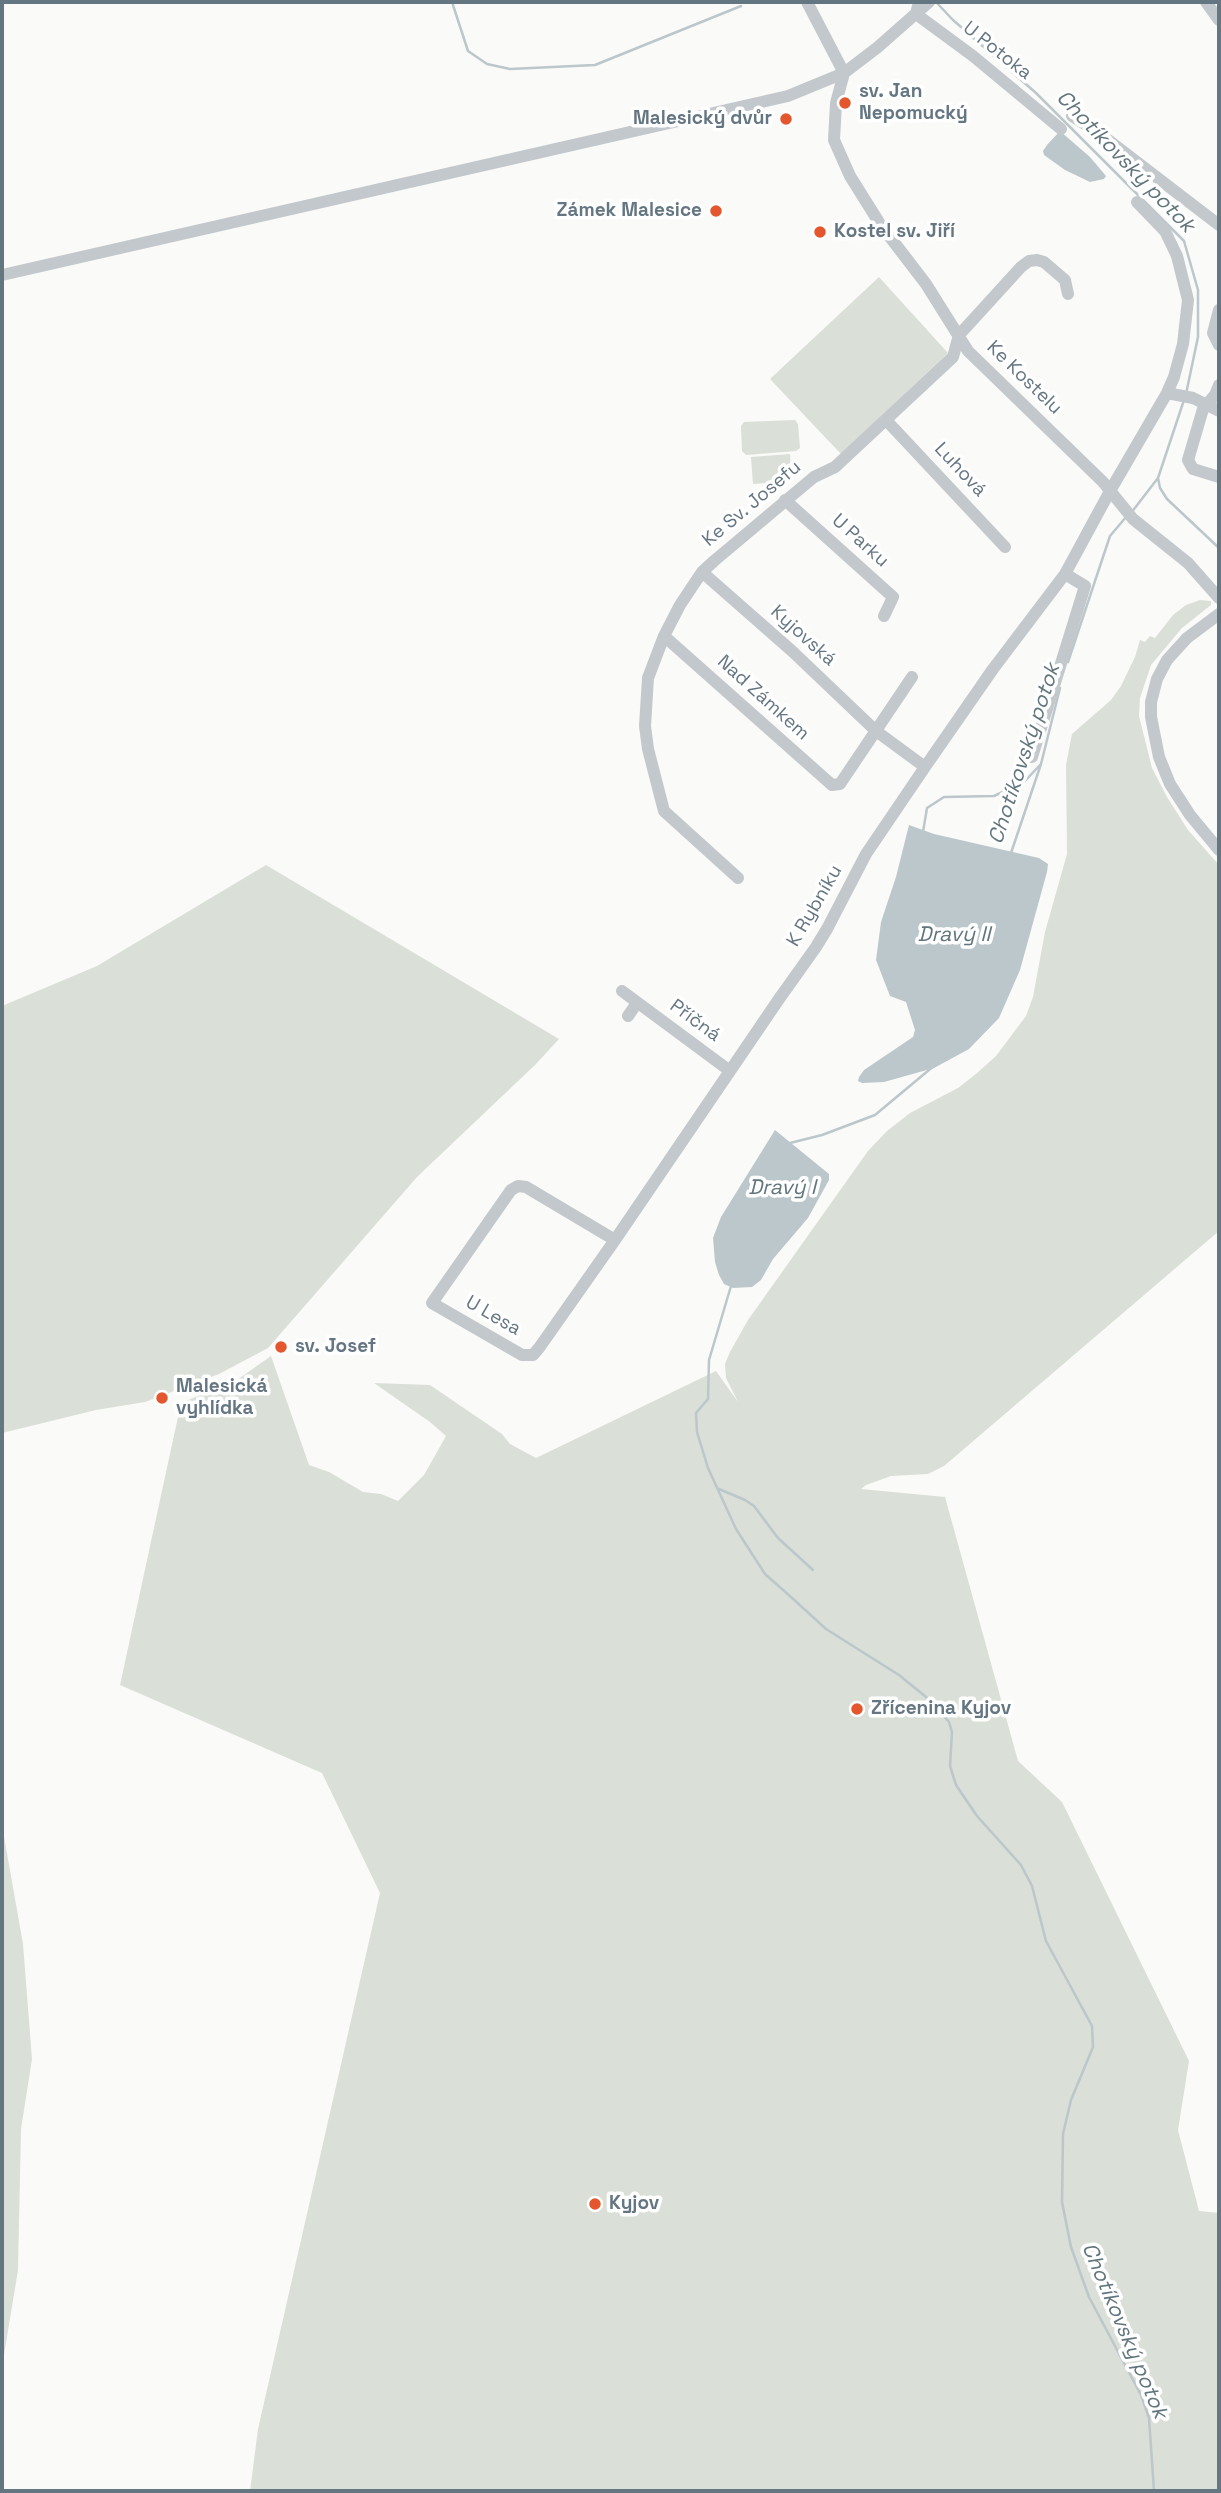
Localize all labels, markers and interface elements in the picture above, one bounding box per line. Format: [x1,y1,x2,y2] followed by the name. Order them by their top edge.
[958,17,1036,85] street label: U Potoka
[859,81,968,125] place label: sv. Jan Nepomucký
[1051,86,1199,238] water label: Chotíkovský potok
[837,95,853,111] marker: sv. Jan Nepomucký
[633,108,772,130] place label: Malesický dvůr
[778,111,794,127] marker: Malesický dvůr
[556,200,702,222] place label: Zámek Malesice
[708,203,724,219] marker: Zámek Malesice
[834,221,955,243] place label: Kostel sv. Jiří
[812,224,828,240] marker: Kostel sv. Jiří
[982,336,1066,420] street label: Ke Kostelu
[929,438,991,502] street label: Luhová
[698,456,806,552] street label: Ke Sv. Josefu
[827,510,893,572] street label: U Parku
[766,601,840,671] street label: Kyjovská
[712,651,814,745] street label: Nad Zámkem
[984,661,1066,847] water label: Chotíkovský potok
[783,861,847,951] street label: K Rybníku
[918,922,990,948] water label: Dravý II
[665,995,725,1047] street label: Příčná
[748,1175,816,1201] water label: Dravý I
[461,1291,525,1341] street label: U Lesa
[295,1336,376,1358] place label: sv. Josef
[273,1339,289,1355] marker: sv. Josef
[176,1376,267,1420] place label: Malesická vyhlídka
[154,1390,170,1406] marker: Malesická vyhlídka
[871,1698,1011,1720] place label: Zřícenina Kyjov
[849,1701,865,1717] marker: Zřícenina Kyjov
[609,2193,659,2215] place label: Kyjov
[587,2196,603,2212] marker: Kyjov
[1076,2239,1172,2423] water label: Chotíkovský potok

